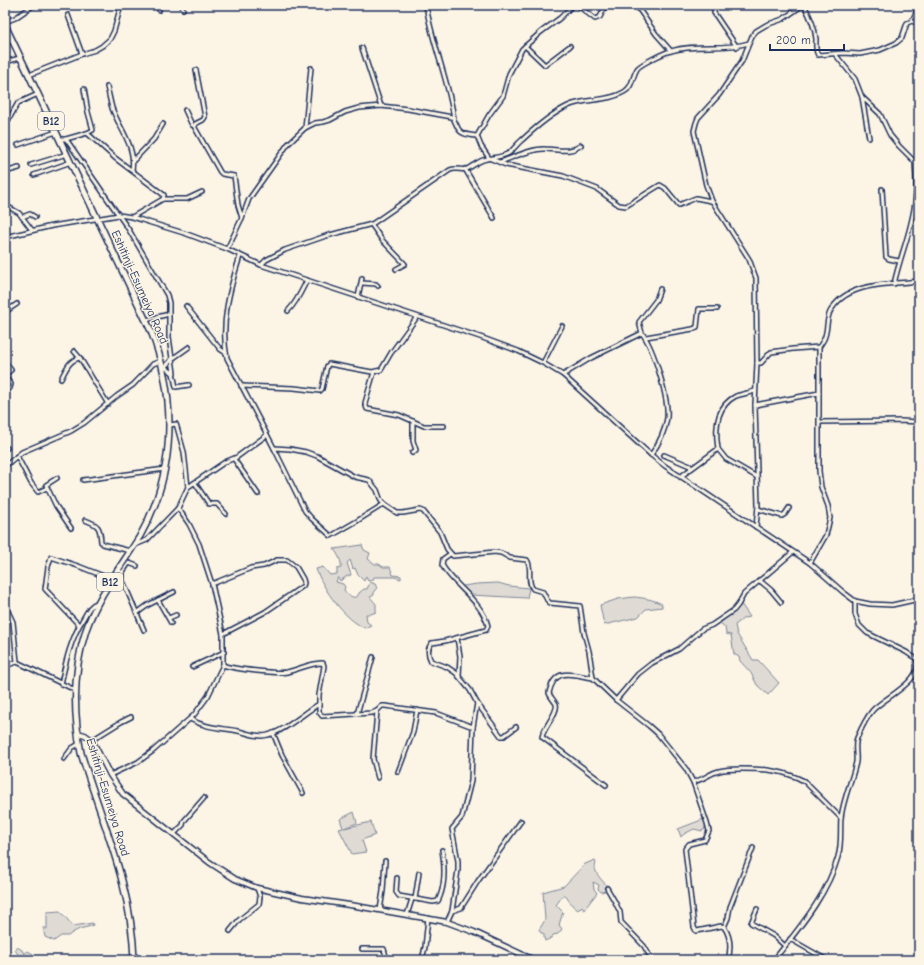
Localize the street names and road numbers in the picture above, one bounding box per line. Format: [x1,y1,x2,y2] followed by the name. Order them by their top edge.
[38,112,64,130] road number: B12
[109,228,171,346] street label: Eshitinji-Esumeiya Road
[97,573,123,591] road number: B12
[83,736,133,858] street label: Eshitinji-Esumeiya Road

